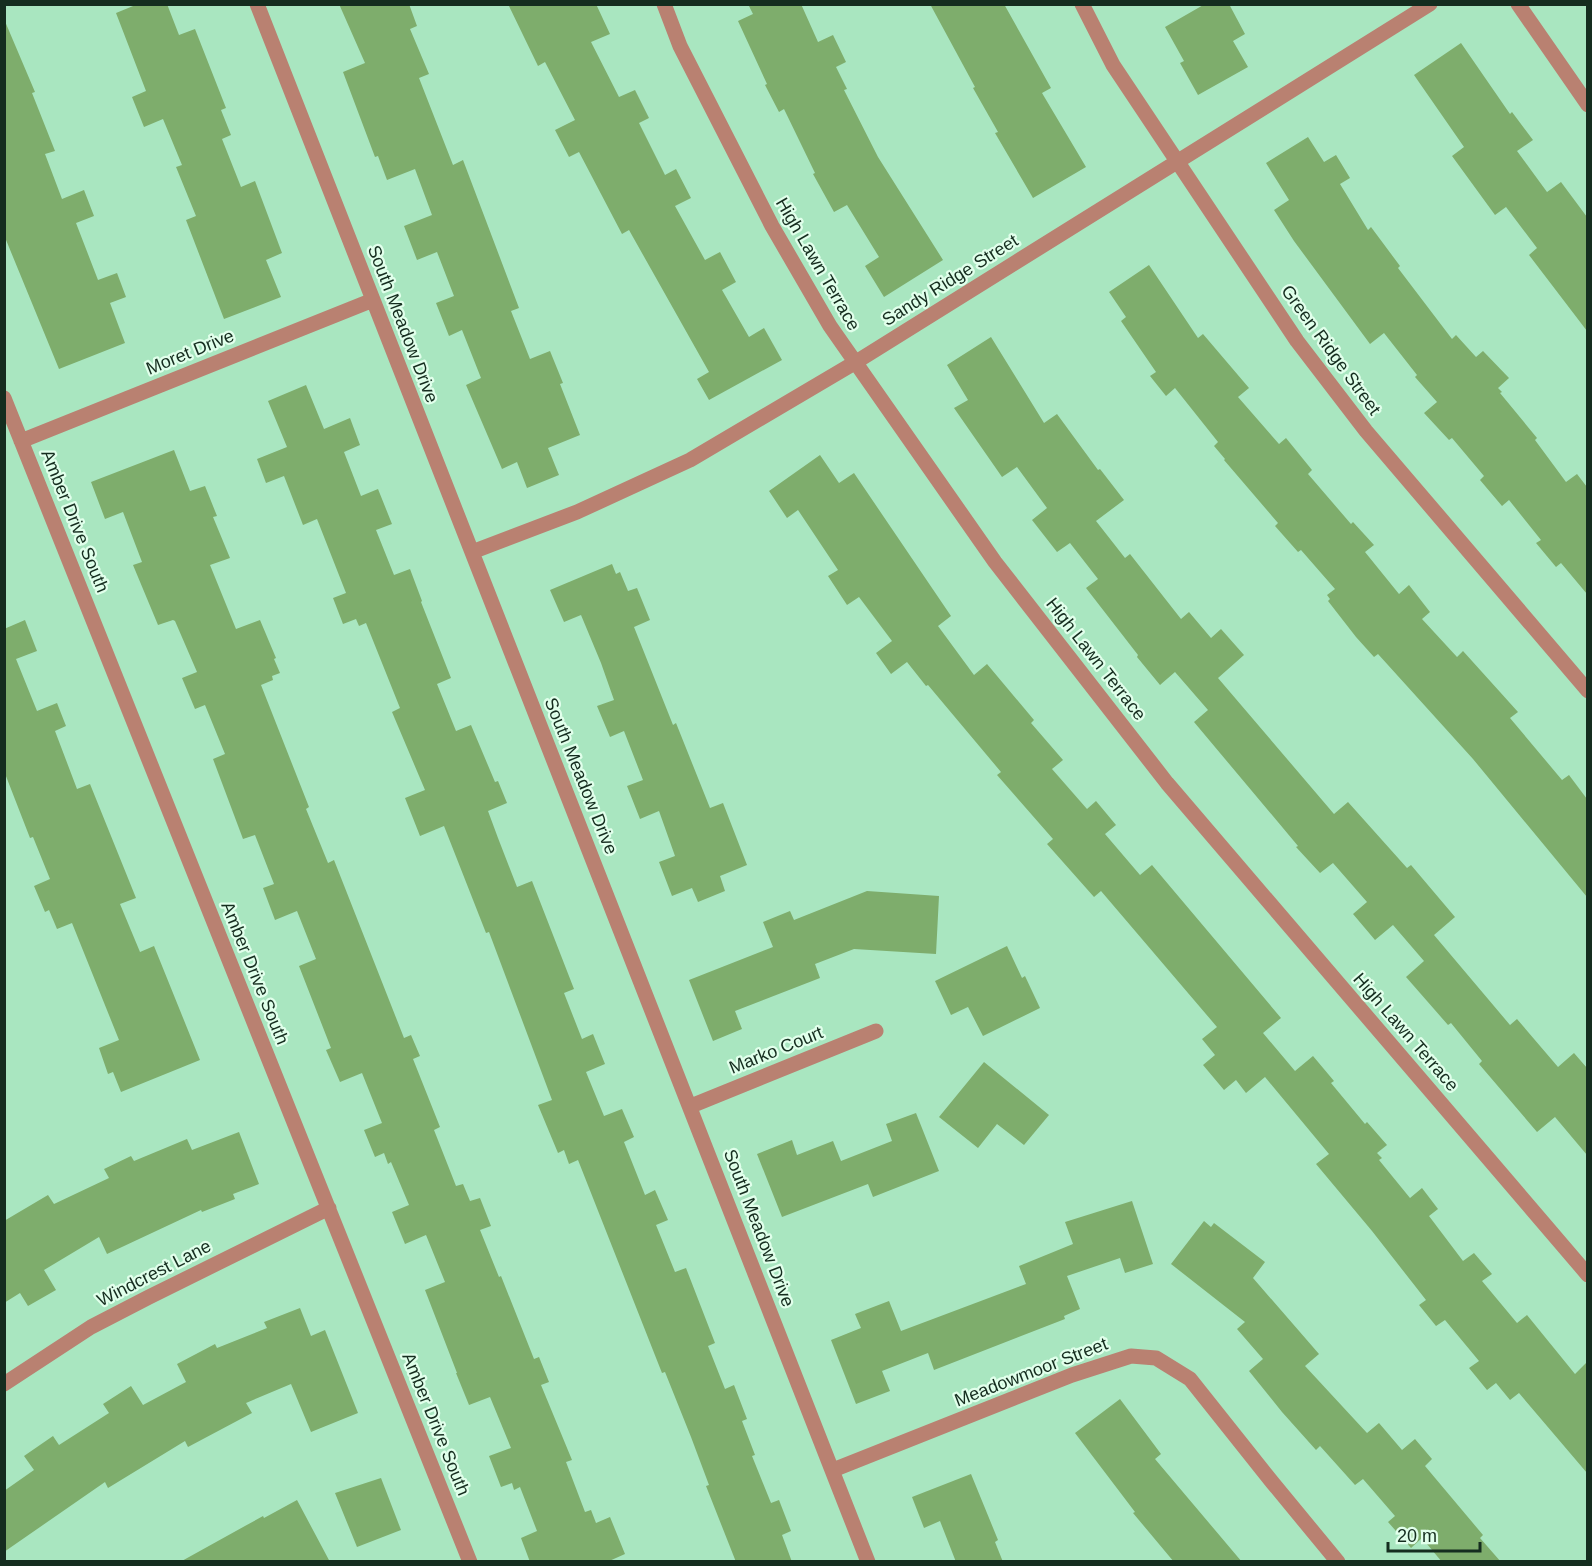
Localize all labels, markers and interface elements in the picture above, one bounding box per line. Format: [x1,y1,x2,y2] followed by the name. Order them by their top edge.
[772,194,864,334] street label: High Lawn Terrace
[879,230,1021,330] street label: Sandy Ridge Street
[364,242,442,406] street label: South Meadow Drive
[1277,281,1385,419] street label: Green Ridge Street
[143,325,237,379] street label: Moret Drive
[37,447,113,595] street label: Amber Drive South
[1042,594,1150,724] street label: High Lawn Terrace
[540,695,622,857] street label: South Meadow Drive
[217,899,293,1047] street label: Amber Drive South
[1349,969,1463,1095] street label: High Lawn Terrace
[726,1022,826,1078] street label: Marko Court
[720,1146,798,1310] street label: South Meadow Drive
[94,1236,214,1310] street label: Windcrest Lane
[952,1334,1110,1410] street label: Meadowmoor Street
[398,1350,474,1498] street label: Amber Drive South
[1388,1515,1480,1553] scale bar
[1397,1526,1437,1546] text: 20 m

